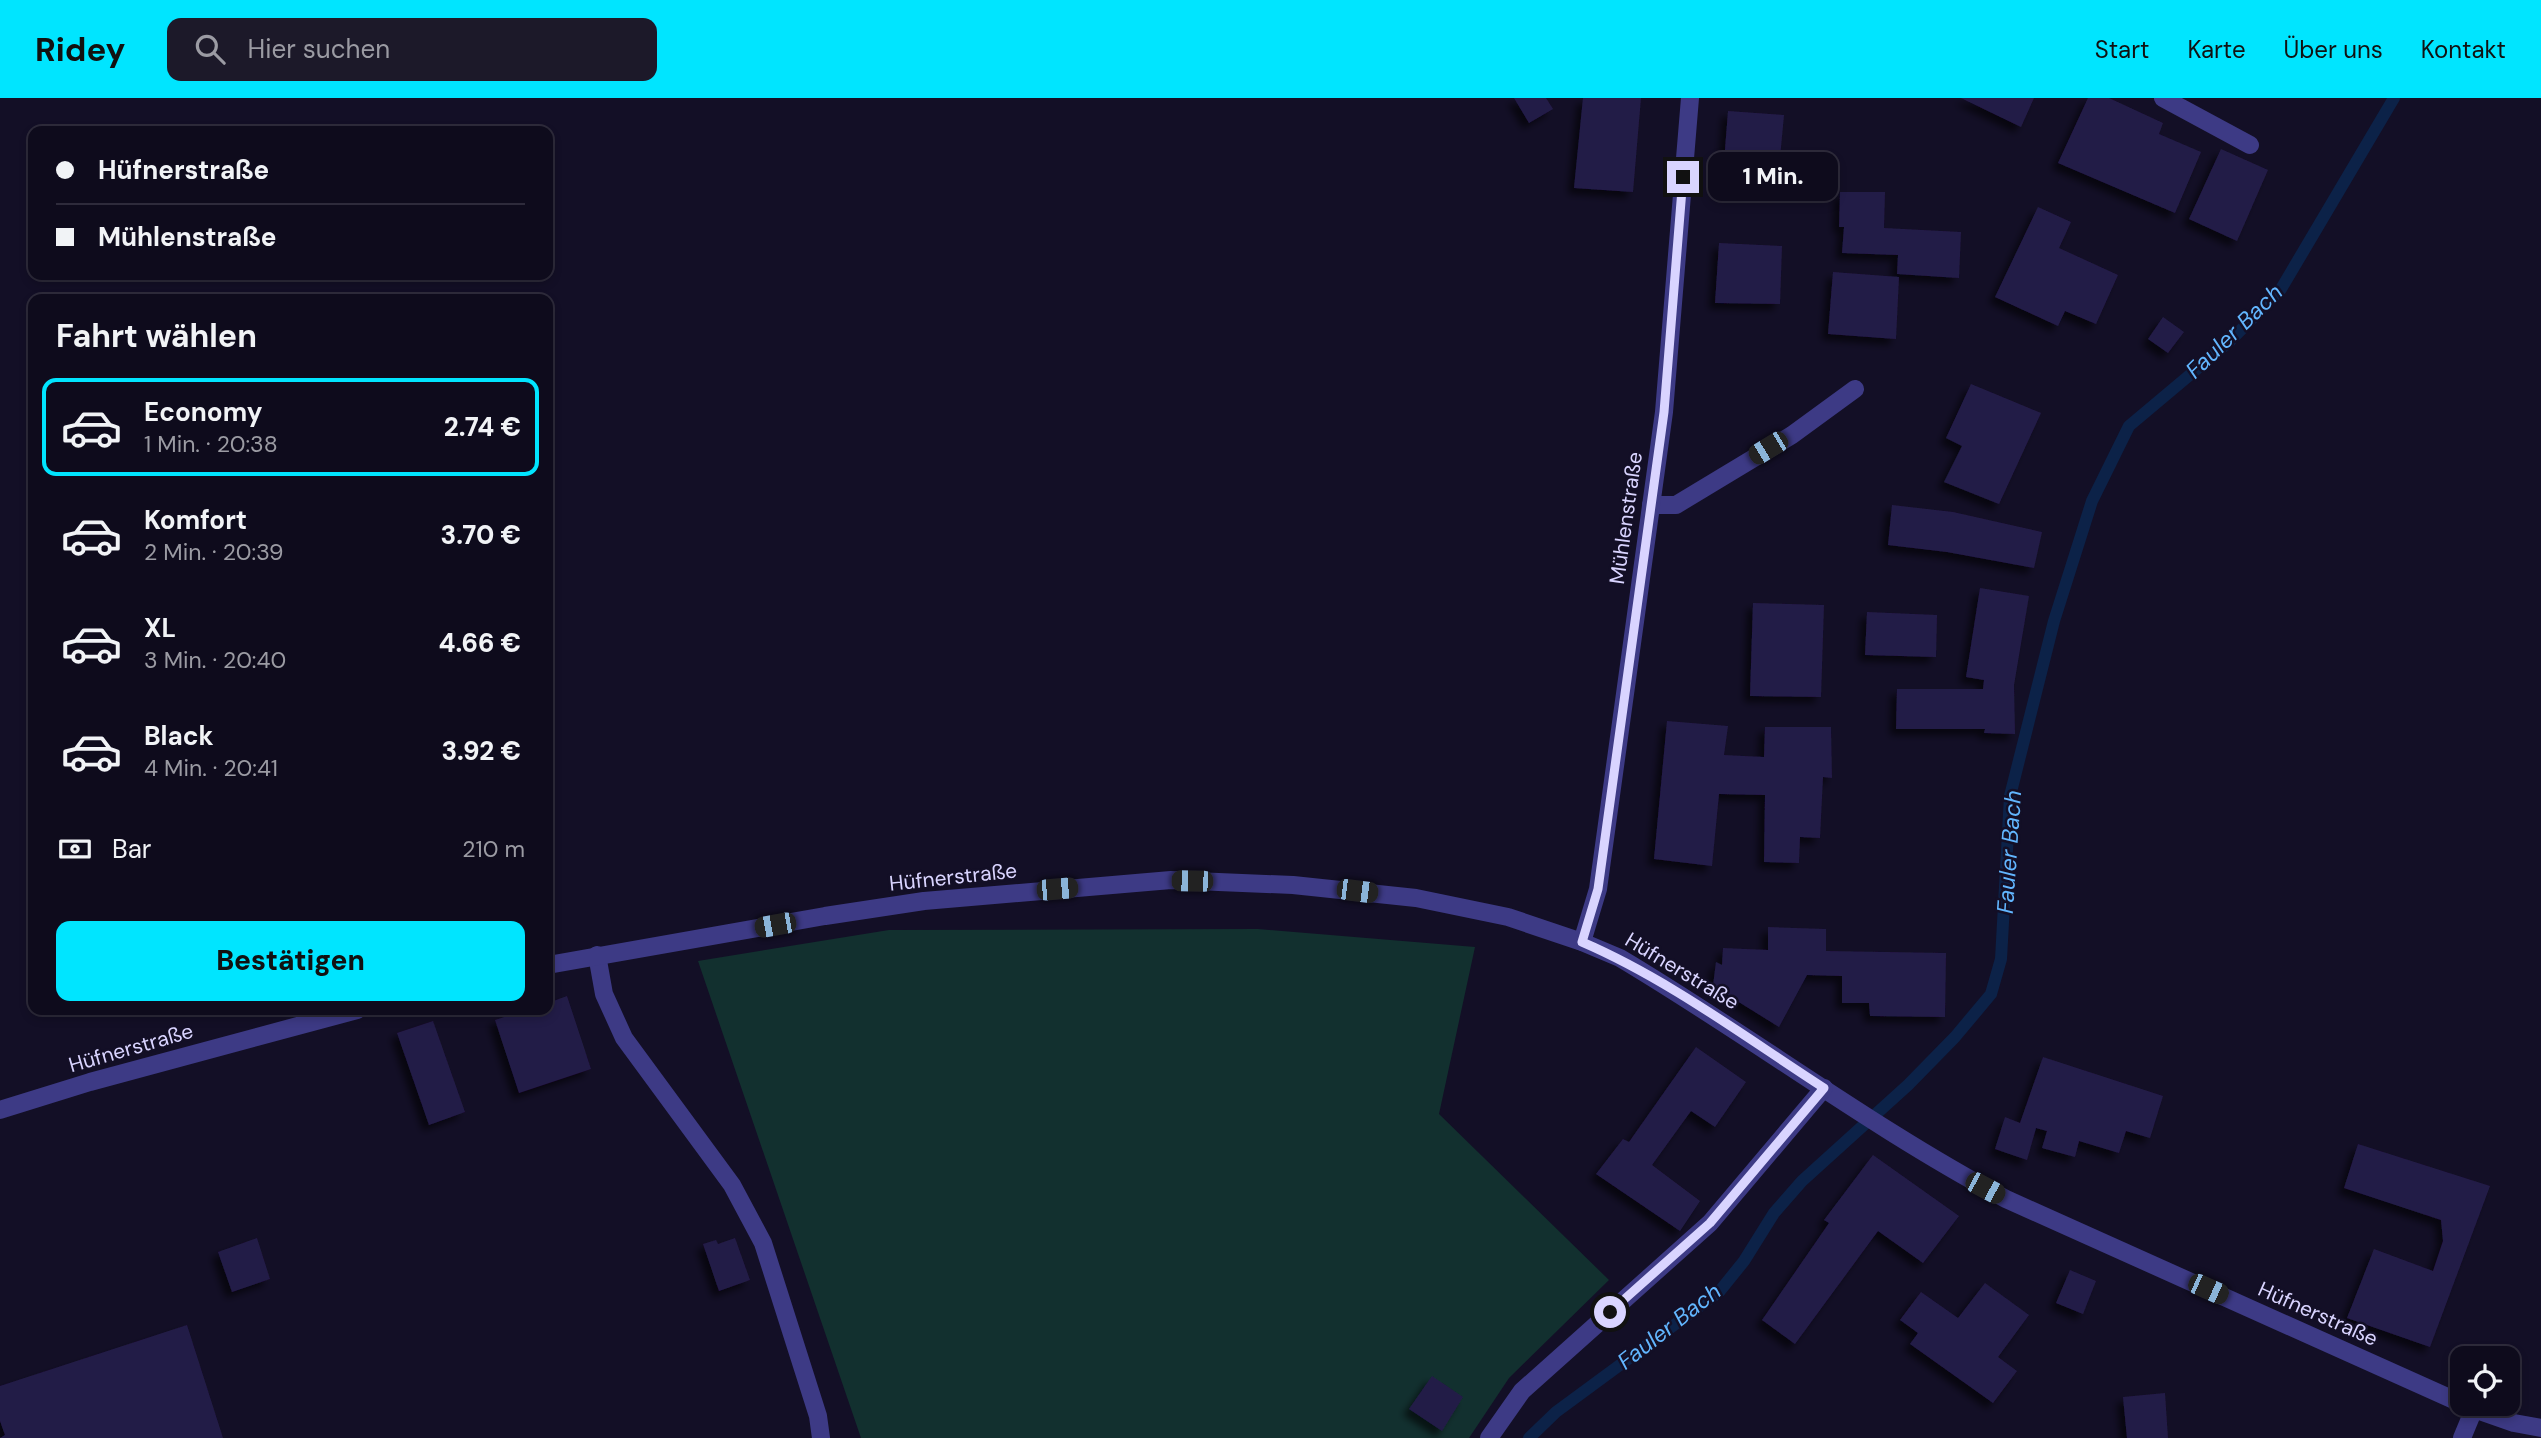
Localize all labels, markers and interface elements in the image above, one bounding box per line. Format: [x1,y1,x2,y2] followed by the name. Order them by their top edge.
[167,18,657,81] search box
[35,28,125,71] text: Ridey
[191,30,229,68] icon: search
[247,32,390,66] text: Hier suchen
[2095,34,2149,65] text: Start
[2187,34,2246,65] text: Karte
[2284,34,2383,65] text: Über uns
[2421,34,2506,65] text: Kontakt
[98,153,269,187] text: Hüfnerstraße
[1708,153,1837,202] callout: 1 Min.
[1667,161,1699,193] route end
[1743,161,1803,191] text: 1 Min.
[98,220,276,254] text: Mühlenstraße
[2179,277,2289,385] water label: Fauler Bach
[56,315,257,357] text: Fahrt wählen
[144,395,262,429] text: Economy
[60,396,123,459] icon: car
[444,410,521,444] text: 2.74 €
[1745,428,1792,468] car
[144,429,278,459] text: 1 Min. · 20:38
[1603,450,1649,586] street label: Mühlenstraße
[144,503,247,537] text: Komfort
[60,504,123,567] icon: car
[441,518,521,552] text: 3.70 €
[144,537,284,567] text: 2 Min. · 20:39
[144,611,176,645] text: XL
[60,612,123,675] icon: car
[438,626,521,660] text: 4.66 €
[144,645,286,675] text: 3 Min. · 20:40
[144,719,214,753] text: Black
[60,720,123,783] icon: car
[441,734,521,768] text: 3.92 €
[144,753,278,783] text: 4 Min. · 20:41
[1990,789,2028,915] water label: Fauler Bach
[56,830,94,868] icon: cash
[112,832,151,866] text: Bar
[462,834,525,864] text: 210 m
[888,856,1018,898] street label: Hüfnerstraße
[1171,870,1214,892] car
[1036,877,1079,901] car
[1335,878,1380,904] car
[753,911,798,939] car
[56,921,525,1001] button: Bestätigen
[1620,926,1744,1016] street label: Hüfnerstraße
[66,1017,197,1079] street label: Hüfnerstraße
[1962,1169,2009,1207] car
[2185,1271,2232,1307] car
[2254,1275,2382,1353] street label: Hüfnerstraße
[1611,1276,1727,1376] water label: Fauler Bach
[1594,1296,1626,1328] route start
[2450,1346,2520,1416] map controls
[2450,1346,2520,1416] button: locate

